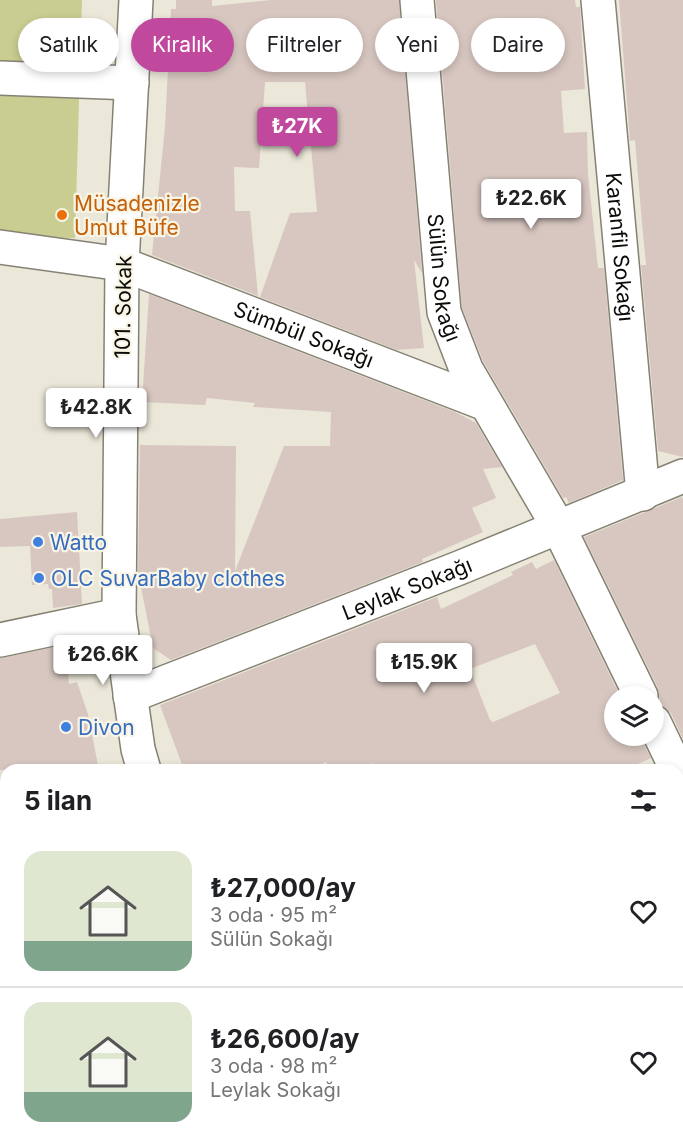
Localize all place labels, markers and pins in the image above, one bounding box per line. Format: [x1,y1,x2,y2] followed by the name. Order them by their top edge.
[261,107,333,158] pin: ₺27K
[482,179,580,230] pin: ₺22.6K
[74,191,200,240] place label: Müsadenizle Umut Büfe
[55,208,69,222] marker: Müsadenizle Umut Büfe
[47,388,145,439] pin: ₺42.8K
[50,530,107,555] place label: Watto
[31,535,45,549] marker: Watto
[51,566,285,591] place label: OLC SuvarBaby clothes
[32,571,46,585] marker: OLC SuvarBaby clothes
[54,635,152,686] pin: ₺26.6K
[375,643,473,694] pin: ₺15.9K
[78,715,135,740] place label: Divon
[59,720,73,734] marker: Divon

